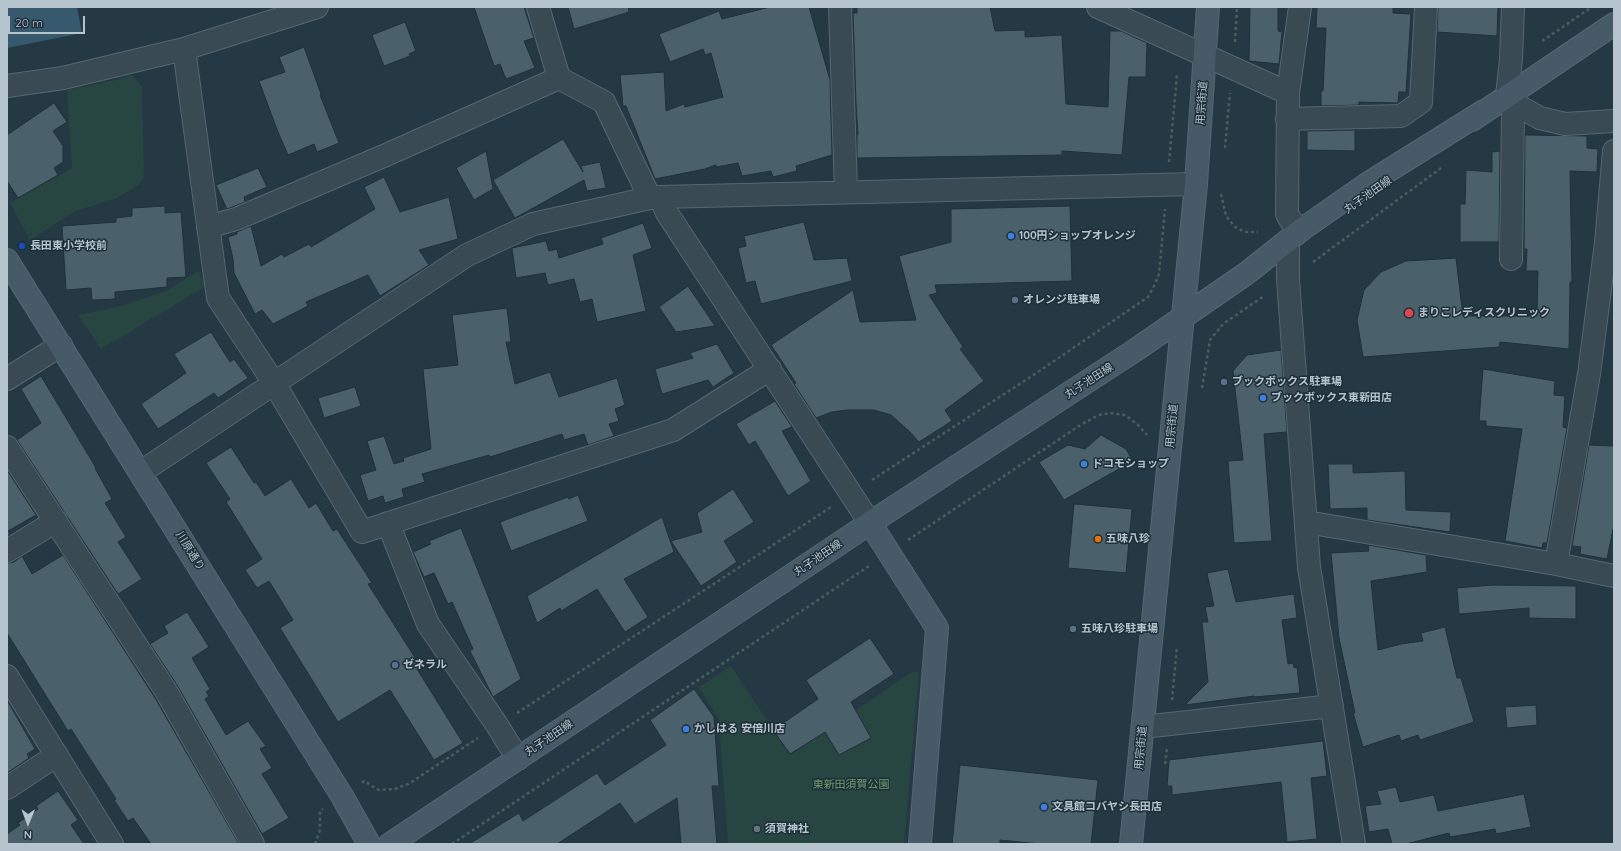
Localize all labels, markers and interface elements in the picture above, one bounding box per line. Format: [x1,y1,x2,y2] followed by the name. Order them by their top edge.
[10,8,87,34] scale bar
[15,15,43,30] text: 20 m
[1194,81,1210,125] street label: 用宗街道
[1342,174,1394,216] street label: 丸子池田線
[1019,229,1136,243] place label: 100円ショップオレンジ
[1006,231,1016,241] marker: 100円ショップオレンジ
[30,239,107,253] place label: 長田東小学校前
[17,241,27,251] marker: 長田東小学校前
[1023,293,1100,307] place label: オレンジ駐車場
[1010,295,1020,305] marker: オレンジ駐車場
[1418,306,1550,320] place label: まりこレディスクリニック
[1403,307,1415,319] marker: まりこレディスクリニック
[1062,360,1116,402] street label: 丸子池田線
[1232,375,1342,389] place label: ブックボックス駐車場
[1219,377,1229,387] marker: ブックボックス駐車場
[1271,391,1392,405] place label: ブックボックス東新田店
[1258,393,1268,403] marker: ブックボックス東新田店
[1164,404,1180,448] street label: 用宗街道
[1092,457,1169,471] place label: ドコモショップ
[1079,459,1089,469] marker: ドコモショップ
[173,529,207,573] street label: 川原通り
[1106,532,1150,546] place label: 五味八珍
[1093,534,1103,544] marker: 五味八珍
[792,537,844,579] street label: 丸子池田線
[1081,622,1158,636] place label: 五味八珍駐車場
[1068,624,1078,634] marker: 五味八珍駐車場
[403,658,447,672] place label: ゼネラル
[390,660,400,670] marker: ゼネラル
[523,717,575,759] street label: 丸子池田線
[694,722,785,736] place label: かしはる 安倍川店
[681,724,691,734] marker: かしはる 安倍川店
[1133,726,1149,770] street label: 用宗街道
[813,778,889,792] park label: 東新田須賀公園
[1052,800,1162,814] place label: 文具館コバヤシ長田店
[1039,802,1049,812] marker: 文具館コバヤシ長田店
[8,803,48,843] north arrow
[765,822,809,836] place label: 須賀神社
[752,824,762,834] marker: 須賀神社
[24,828,32,842] text: N

